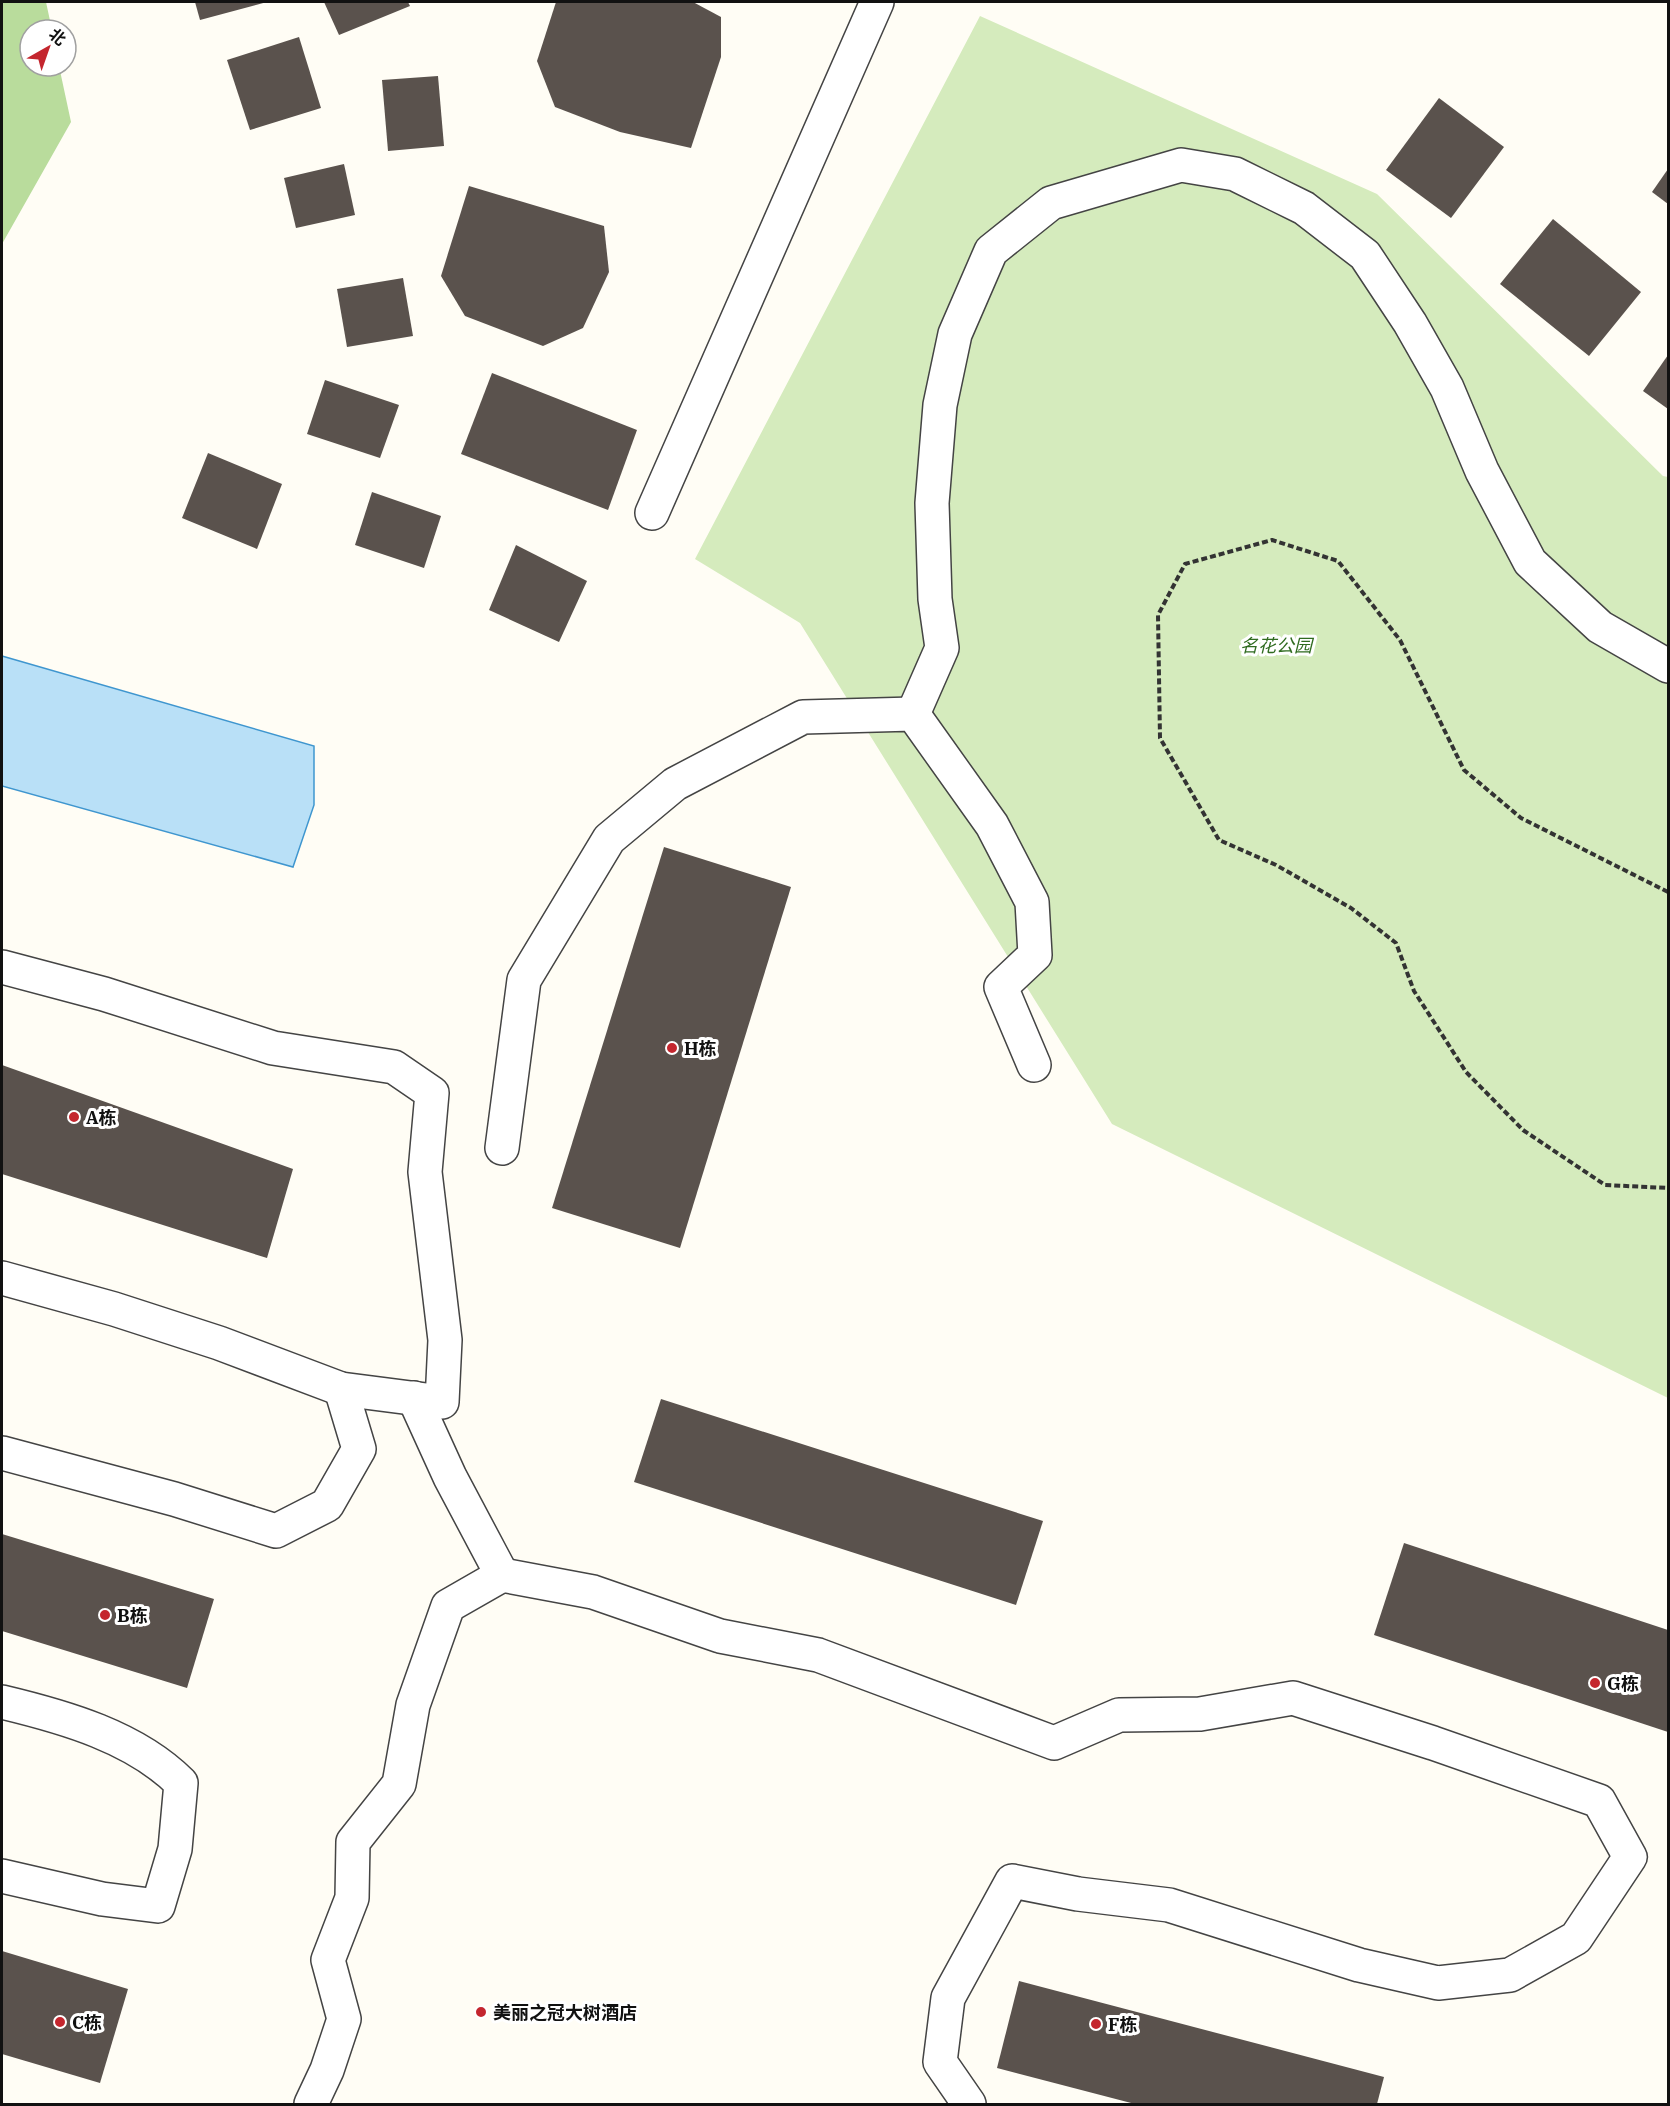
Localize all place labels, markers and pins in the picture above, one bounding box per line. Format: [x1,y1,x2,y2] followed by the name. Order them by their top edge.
[684,1037,717,1060] place label: H栋
[665,1041,679,1055] marker: H栋
[86,1106,117,1129] place label: A栋
[67,1110,81,1124] marker: A栋
[117,1604,148,1627] place label: B栋
[98,1608,112,1622] marker: B栋
[1607,1672,1639,1695] place label: G栋
[1588,1676,1602,1690] marker: G栋
[493,2001,637,2024] place label: 美丽之冠大树酒店
[474,2005,488,2019] marker: 美丽之冠大树酒店
[72,2011,102,2034] place label: C栋
[1108,2013,1138,2036] place label: F栋
[53,2015,67,2029] marker: C栋
[1089,2017,1103,2031] marker: F栋

